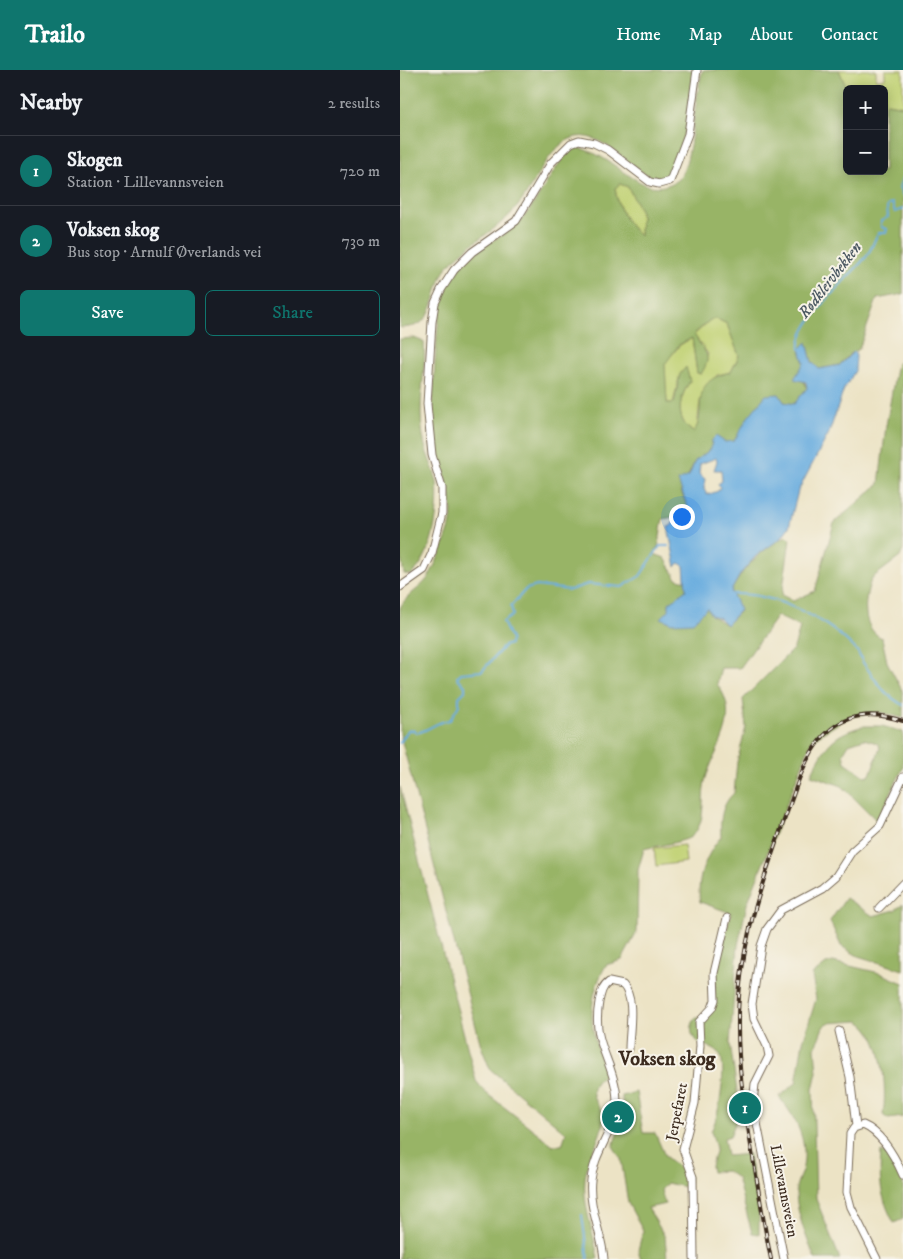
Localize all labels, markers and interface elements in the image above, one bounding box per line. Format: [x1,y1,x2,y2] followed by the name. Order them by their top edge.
[25,20,85,50] text: Trailo
[616,24,661,46] text: Home
[689,24,722,46] text: Map
[750,24,793,46] text: About
[821,24,878,46] text: Contact
[843,85,888,175] map controls
[843,85,888,130] button: +
[20,90,82,116] text: Nearby
[328,93,380,113] text: 2 results
[843,130,888,175] button: −
[67,149,123,172] text: Skogen
[33,161,39,181] text: 1
[340,161,380,181] text: 720 m
[67,172,224,192] text: Station · Lillevannsveien
[67,219,159,242] text: Voksen skog
[32,231,40,251] text: 2
[342,231,380,251] text: 730 m
[793,238,866,323] water label: Rødkleivbekken
[67,242,261,262] text: Bus stop · Arnulf Øverlands vei
[20,290,195,336] button: Save
[205,290,380,336] button: Share
[669,504,695,530] your location
[618,1047,717,1072] district label: Voksen skog
[662,1081,692,1145] street label: Jerpefaret
[729,1089,761,1127] pin: 1
[602,1098,634,1136] pin: 2
[766,1143,802,1239] street label: Lillevannsveien

